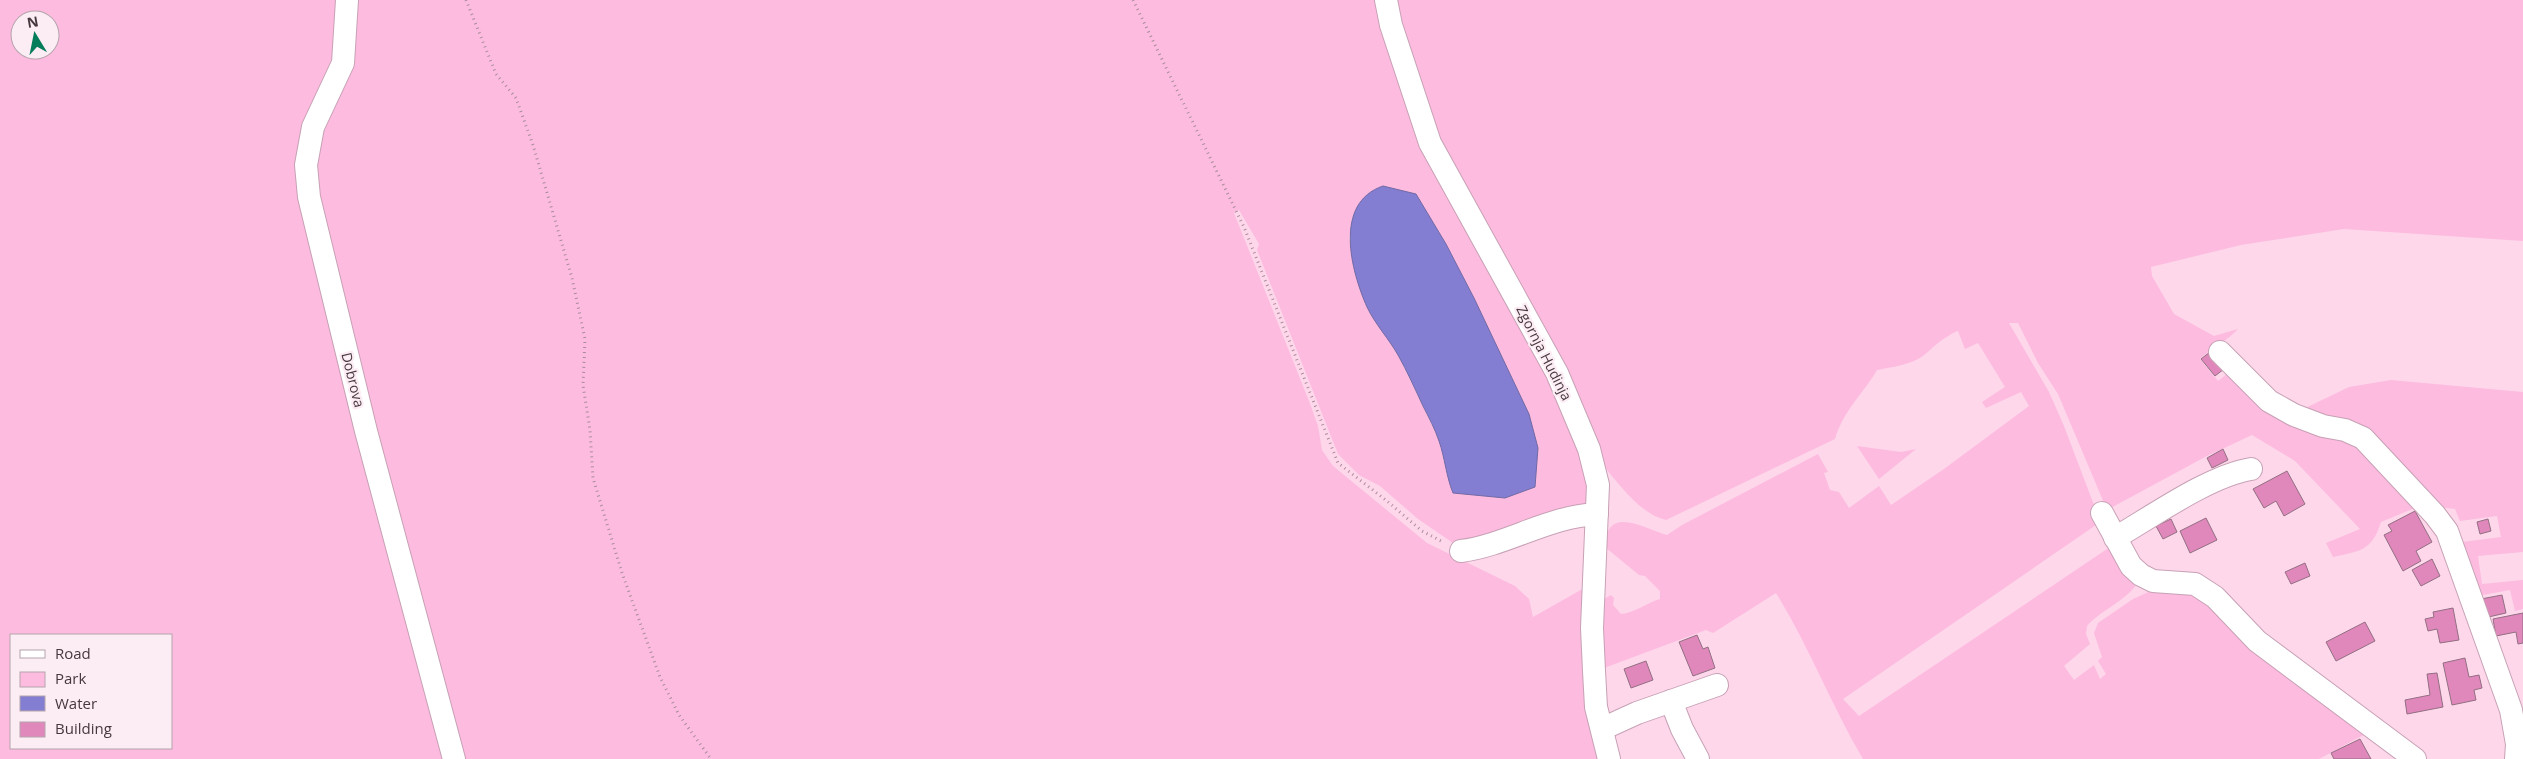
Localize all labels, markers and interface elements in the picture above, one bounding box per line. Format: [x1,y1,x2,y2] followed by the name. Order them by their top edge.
[10,10,60,60] north arrow
[25,11,40,32] text: N
[1512,302,1577,404] street label: Zgornja Hudinja
[337,350,369,409] street label: Dobrova
[10,634,172,749] legend
[55,643,91,663] text: Road
[55,668,86,688] text: Park
[55,693,97,713] text: Water
[55,718,112,738] text: Building

